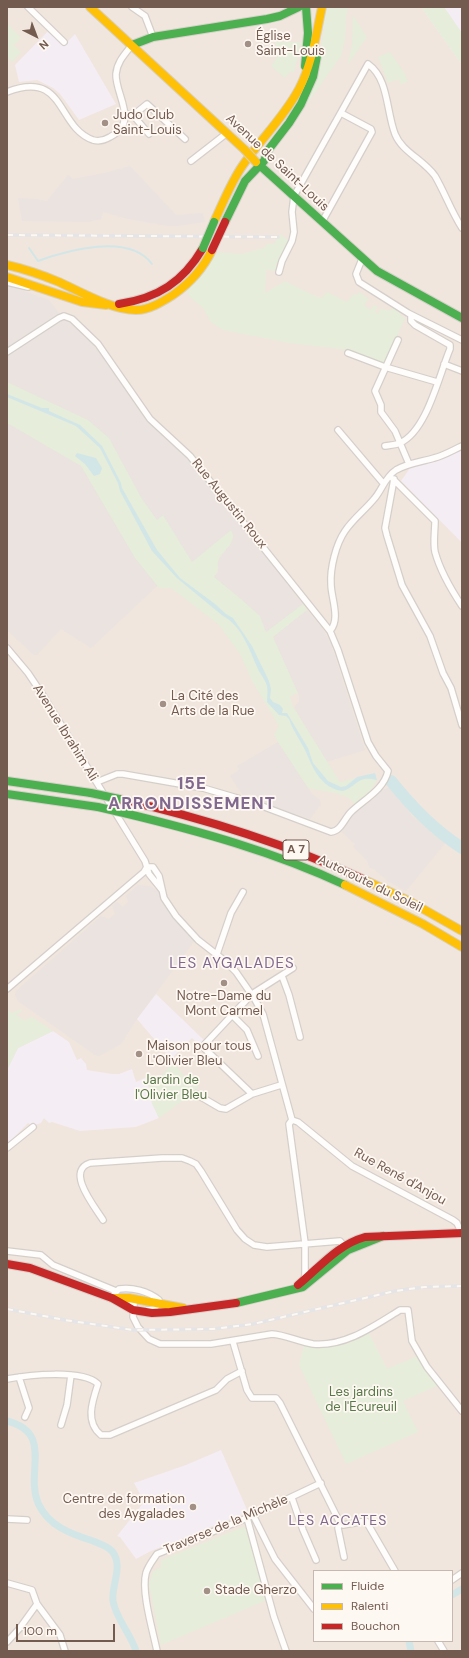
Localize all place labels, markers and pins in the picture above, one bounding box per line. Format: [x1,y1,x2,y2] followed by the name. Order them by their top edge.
[256,29,325,60] place label: Église Saint-Louis
[243,39,253,49] marker: Église Saint-Louis
[113,108,182,139] place label: Judo Club Saint-Louis
[100,118,110,128] marker: Judo Club Saint-Louis
[171,689,254,720] place label: La Cité des Arts de la Rue
[158,699,168,709] marker: La Cité des Arts de la Rue
[219,978,229,988] marker: Notre-Dame du Mont Carmel
[177,989,271,1020] place label: Notre-Dame du Mont Carmel
[147,1039,251,1070] place label: Maison pour tous L'Olivier Bleu
[134,1049,144,1059] marker: Maison pour tous L'Olivier Bleu
[63,1492,185,1523] place label: Centre de formation des Aygalades
[188,1502,198,1512] marker: Centre de formation des Aygalades
[215,1583,297,1599] place label: Stade Gherzo
[202,1586,212,1596] marker: Stade Gherzo

